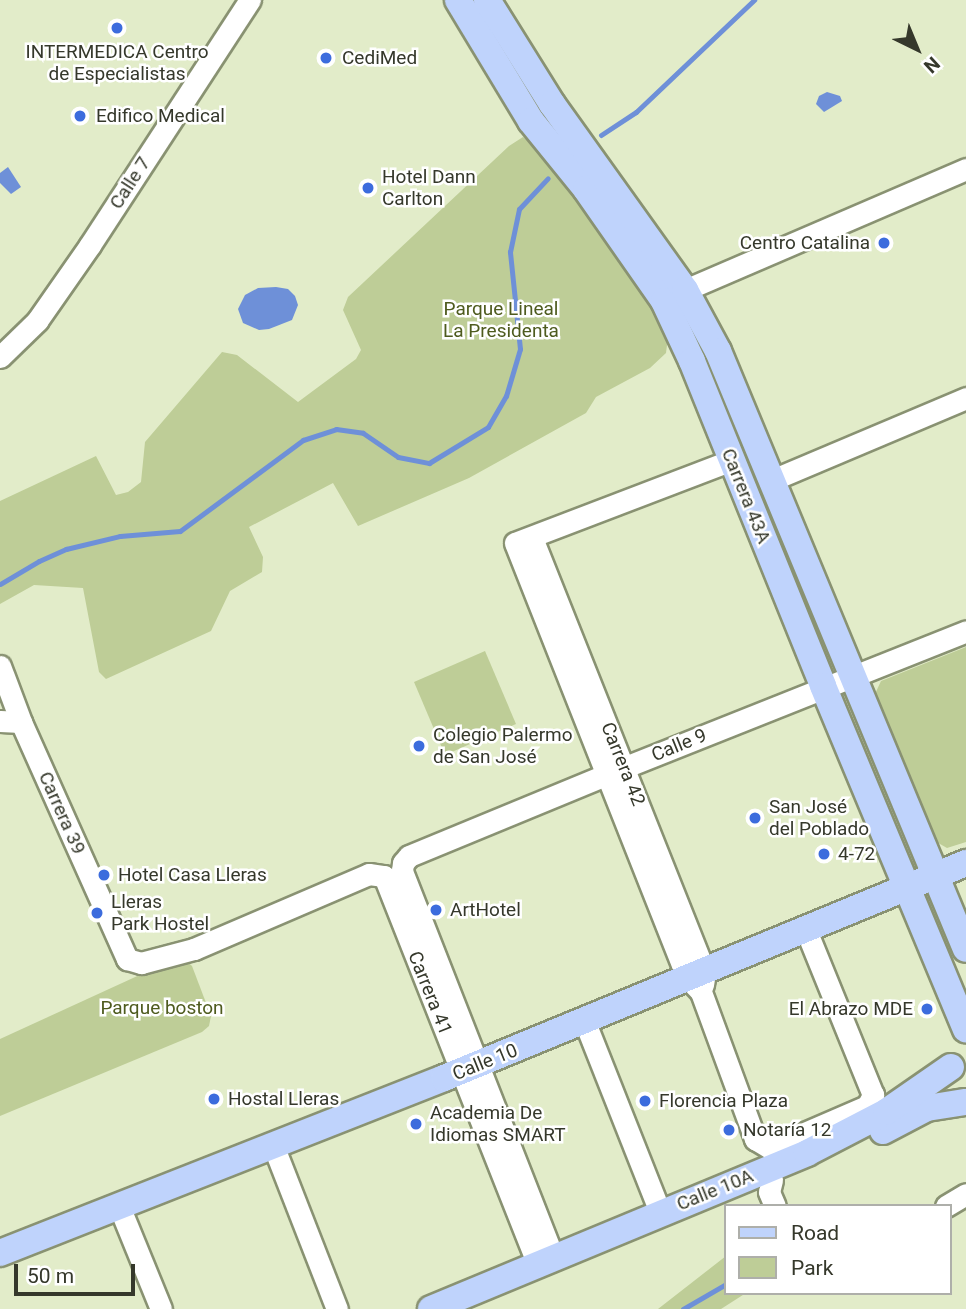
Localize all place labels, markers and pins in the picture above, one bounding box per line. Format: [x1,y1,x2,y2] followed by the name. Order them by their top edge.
[107,18,127,38] marker: INTERMEDICA Centro de Especialistas
[25,41,209,85] place label: INTERMEDICA Centro de Especialistas
[342,47,417,69] place label: CediMed
[316,48,336,68] marker: CediMed
[96,105,225,127] place label: Edifico Medical
[70,106,90,126] marker: Edifico Medical
[382,166,476,210] place label: Hotel Dann Carlton
[360,180,376,196] marker: Hotel Dann Carlton
[740,232,870,254] place label: Centro Catalina
[876,235,892,251] marker: Centro Catalina
[433,724,573,768] place label: Colegio Palermo de San José
[411,738,427,754] marker: Colegio Palermo de San José
[769,796,869,840] place label: San José del Poblado
[747,810,763,826] marker: San José del Poblado
[838,843,875,865] place label: 4-72
[816,846,832,862] marker: 4-72
[118,864,267,886] place label: Hotel Casa Lleras
[96,867,112,883] marker: Hotel Casa Lleras
[111,891,209,935] place label: Lleras Park Hostel
[450,899,521,921] place label: ArtHotel
[428,902,444,918] marker: ArtHotel
[89,905,105,921] marker: Lleras Park Hostel
[789,998,913,1020] place label: El Abrazo MDE
[919,1001,935,1017] marker: El Abrazo MDE
[228,1088,339,1110] place label: Hostal Lleras
[659,1090,788,1112] place label: Florencia Plaza
[206,1091,222,1107] marker: Hostal Lleras
[637,1093,653,1109] marker: Florencia Plaza
[430,1102,566,1146] place label: Academia De Idiomas SMART
[408,1116,424,1132] marker: Academia De Idiomas SMART
[743,1119,831,1141] place label: Notaría 12
[721,1122,737,1138] marker: Notaría 12

